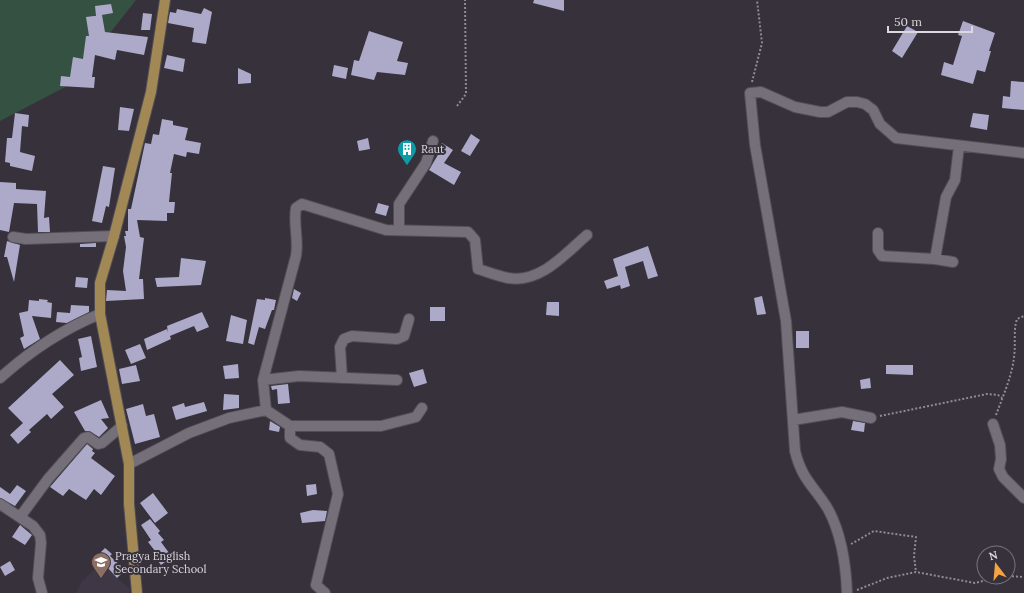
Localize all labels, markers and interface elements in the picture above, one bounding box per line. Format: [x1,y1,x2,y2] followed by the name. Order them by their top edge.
[888,8,972,34] scale bar
[894,14,922,29] text: 50 m
[396,138,418,166] building icon: Raut
[421,142,445,156] place label: Raut
[976,545,1016,585] north arrow
[987,547,1000,563] text: N
[115,549,207,576] place label: Pragya English Secondary School
[90,551,112,579] school or university icon: Pragya English Secondary School

